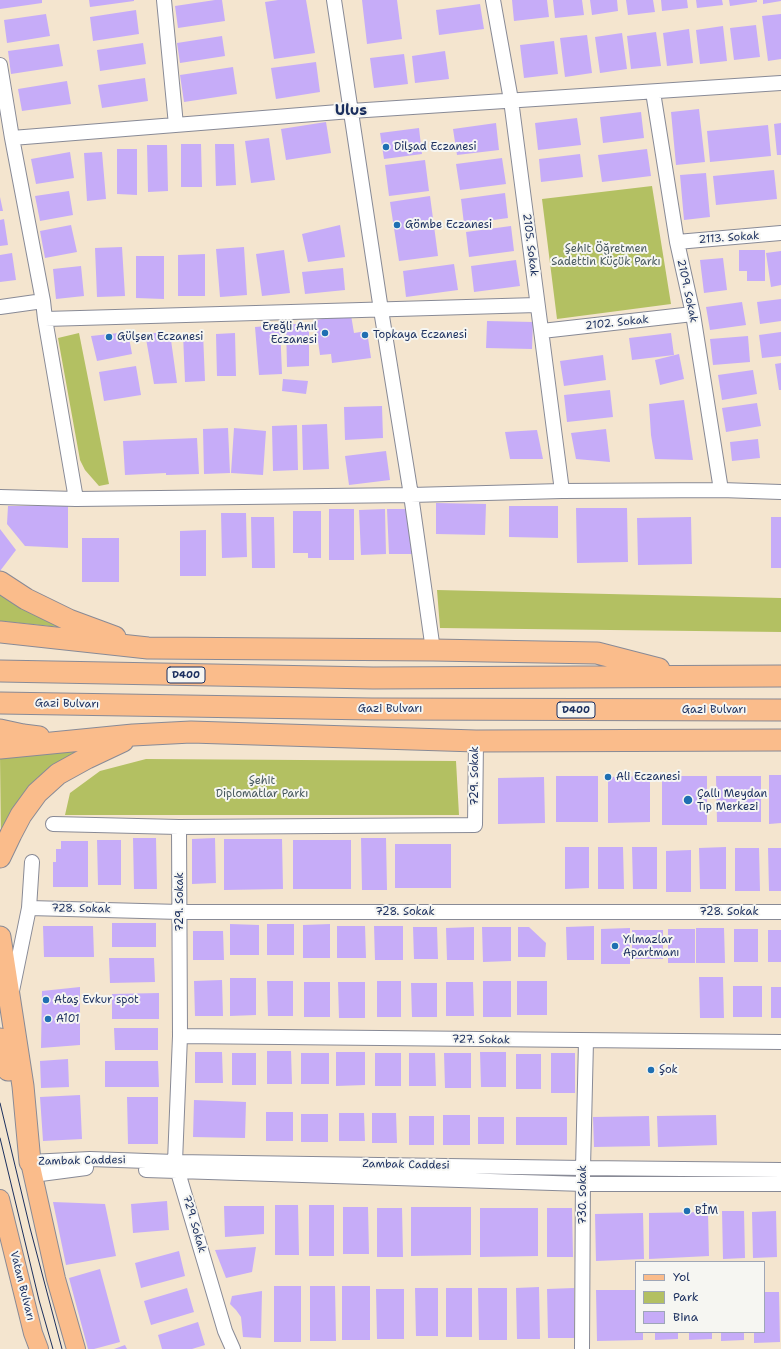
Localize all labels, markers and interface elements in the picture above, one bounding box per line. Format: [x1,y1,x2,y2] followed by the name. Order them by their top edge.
[335,102,367,120] district label: Ulus
[394,140,477,154] place label: Dilşad Eczanesi
[381,142,391,152] marker: Dilşad Eczanesi
[520,213,540,277] street label: 2105. Sokak
[405,218,492,232] place label: Gömbe Eczanesi
[392,220,402,230] marker: Gömbe Eczanesi
[698,229,760,247] street label: 2113. Sokak
[551,242,661,268] park label: Şehit Öğretmen Sadettin Küçük Parkı
[674,258,700,324] street label: 2109. Sokak
[585,313,649,333] street label: 2102. Sokak
[262,320,317,346] place label: Ereğli Anıl Eczanesi
[320,328,330,338] marker: Ereğli Anıl Eczanesi
[373,328,467,342] place label: Topkaya Eczanesi
[117,330,203,344] place label: Gülşen Eczanesi
[360,330,370,340] marker: Topkaya Eczanesi
[104,332,114,342] marker: Gülşen Eczanesi
[167,667,205,683] road number: D400
[35,697,99,711] street label: Gazi Bulvarı
[358,702,422,716] street label: Gazi Bulvarı
[557,702,595,718] road number: D400
[682,703,746,717] street label: Gazi Bulvarı
[468,746,482,806] street label: 729. Sokak
[616,770,680,784] place label: Ali Eczanesi
[603,772,613,782] marker: Ali Eczanesi
[216,774,308,800] park label: Şehit Diplomatlar Parkı
[697,787,767,813] place label: Çallı Meydan Tıp Merkezi
[682,794,694,806] marker: Çallı Meydan Tıp Merkezi
[173,872,187,932] street label: 729. Sokak
[51,902,111,916] street label: 728. Sokak
[375,905,435,919] street label: 728. Sokak
[699,905,759,919] street label: 728. Sokak
[623,933,679,959] place label: Yılmazlar Apartmanı
[610,941,620,951] marker: Yılmazlar Apartmanı
[54,993,139,1007] place label: Ataş Evkur spot
[41,995,51,1005] marker: Ataş Evkur spot
[56,1012,80,1026] place label: A101
[43,1014,53,1024] marker: A101
[452,1033,510,1047] street label: 727. Sokak
[659,1063,678,1077] place label: Şok
[646,1065,656,1075] marker: Şok
[38,1154,126,1168] street label: Zambak Caddesi
[362,1158,450,1172] street label: Zambak Caddesi
[576,1165,590,1225] street label: 730. Sokak
[179,1194,209,1254] street label: 729. Sokak
[695,1204,718,1218] place label: BİM
[682,1206,692,1216] marker: BİM
[7,1250,37,1322] street label: Vatan Bulvarı
[635,1261,765,1333] legend
[673,1269,690,1285] text: Yol
[673,1289,699,1305] text: Park
[673,1309,698,1325] text: Bina

